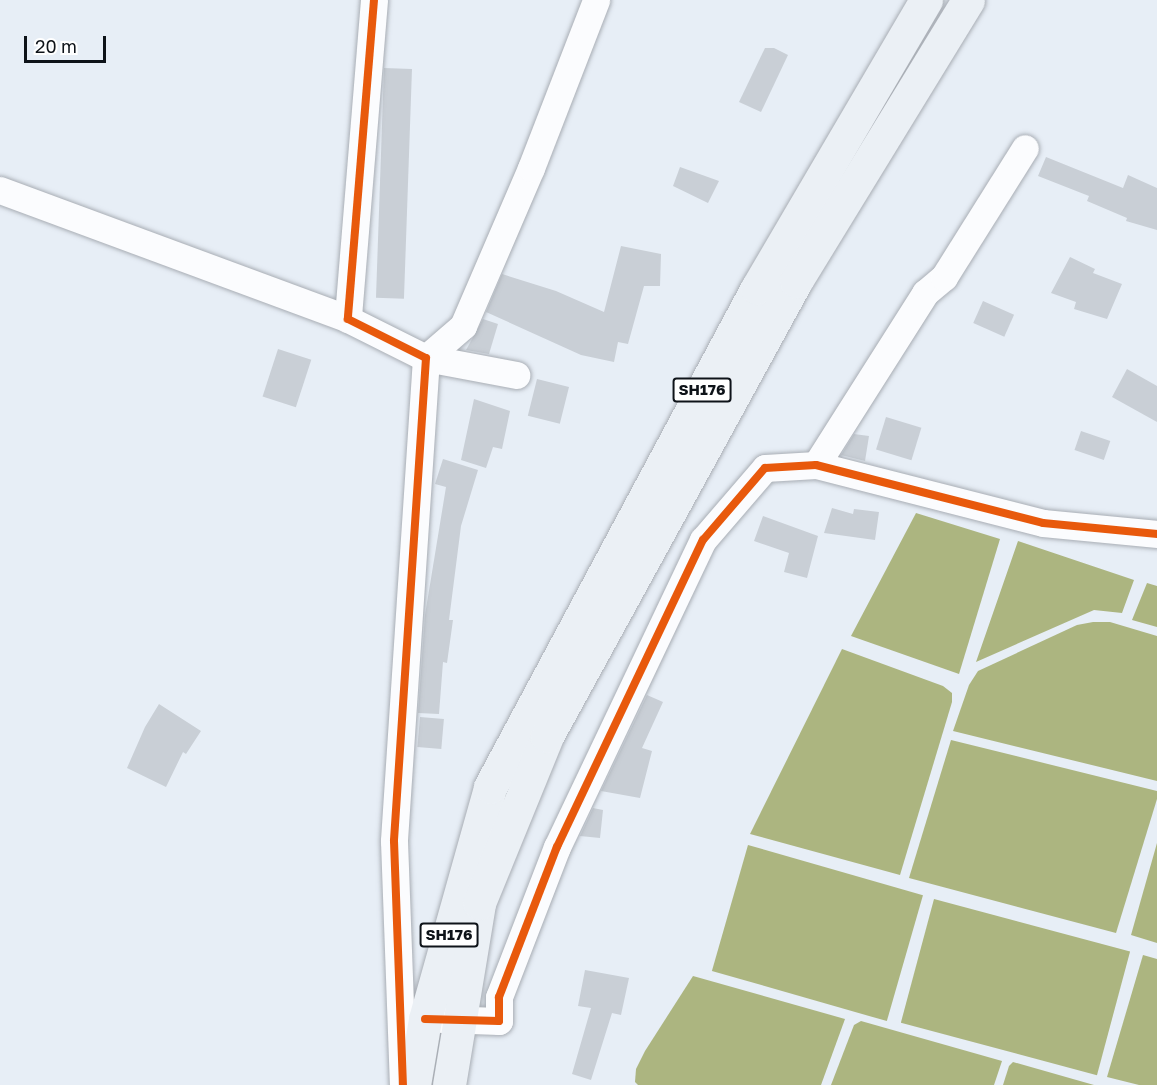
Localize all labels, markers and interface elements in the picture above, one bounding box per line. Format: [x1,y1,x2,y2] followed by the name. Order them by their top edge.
[27,24,110,62] scale bar
[35,35,77,57] text: 20 m
[672,378,732,402] road number: SH176
[419,923,479,947] road number: SH176

